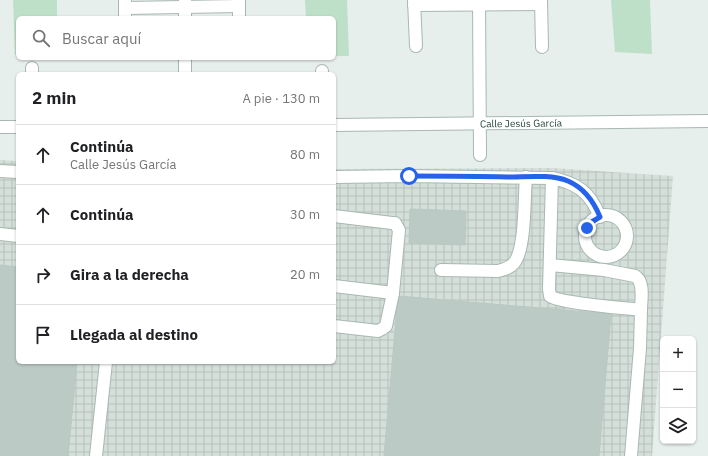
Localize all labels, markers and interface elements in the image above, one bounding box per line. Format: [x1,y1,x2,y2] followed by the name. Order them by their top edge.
[16,16,336,60] search box
[30,27,52,49] icon: search
[62,29,141,48] text: Buscar aquí
[32,87,76,109] text: 2 min
[242,90,320,107] text: A pie · 130 m
[480,116,563,130] street label: Calle Jesús García
[70,137,134,156] text: Continúa
[32,144,54,166] icon: ahead
[290,146,320,163] text: 80 m
[70,156,177,173] text: Calle Jesús García
[400,167,418,185] route start
[32,204,54,226] icon: ahead
[70,205,134,224] text: Continúa
[290,206,320,223] text: 30 m
[578,219,596,237] route end
[32,264,54,286] icon: right
[70,265,189,284] text: Gira a la derecha
[290,266,320,283] text: 20 m
[32,324,54,346] icon: arrive
[70,325,198,344] text: Llegada al destino
[660,336,696,444] map controls
[660,336,696,372] button: +
[660,372,696,408] button: −
[660,408,696,444] button: layers

